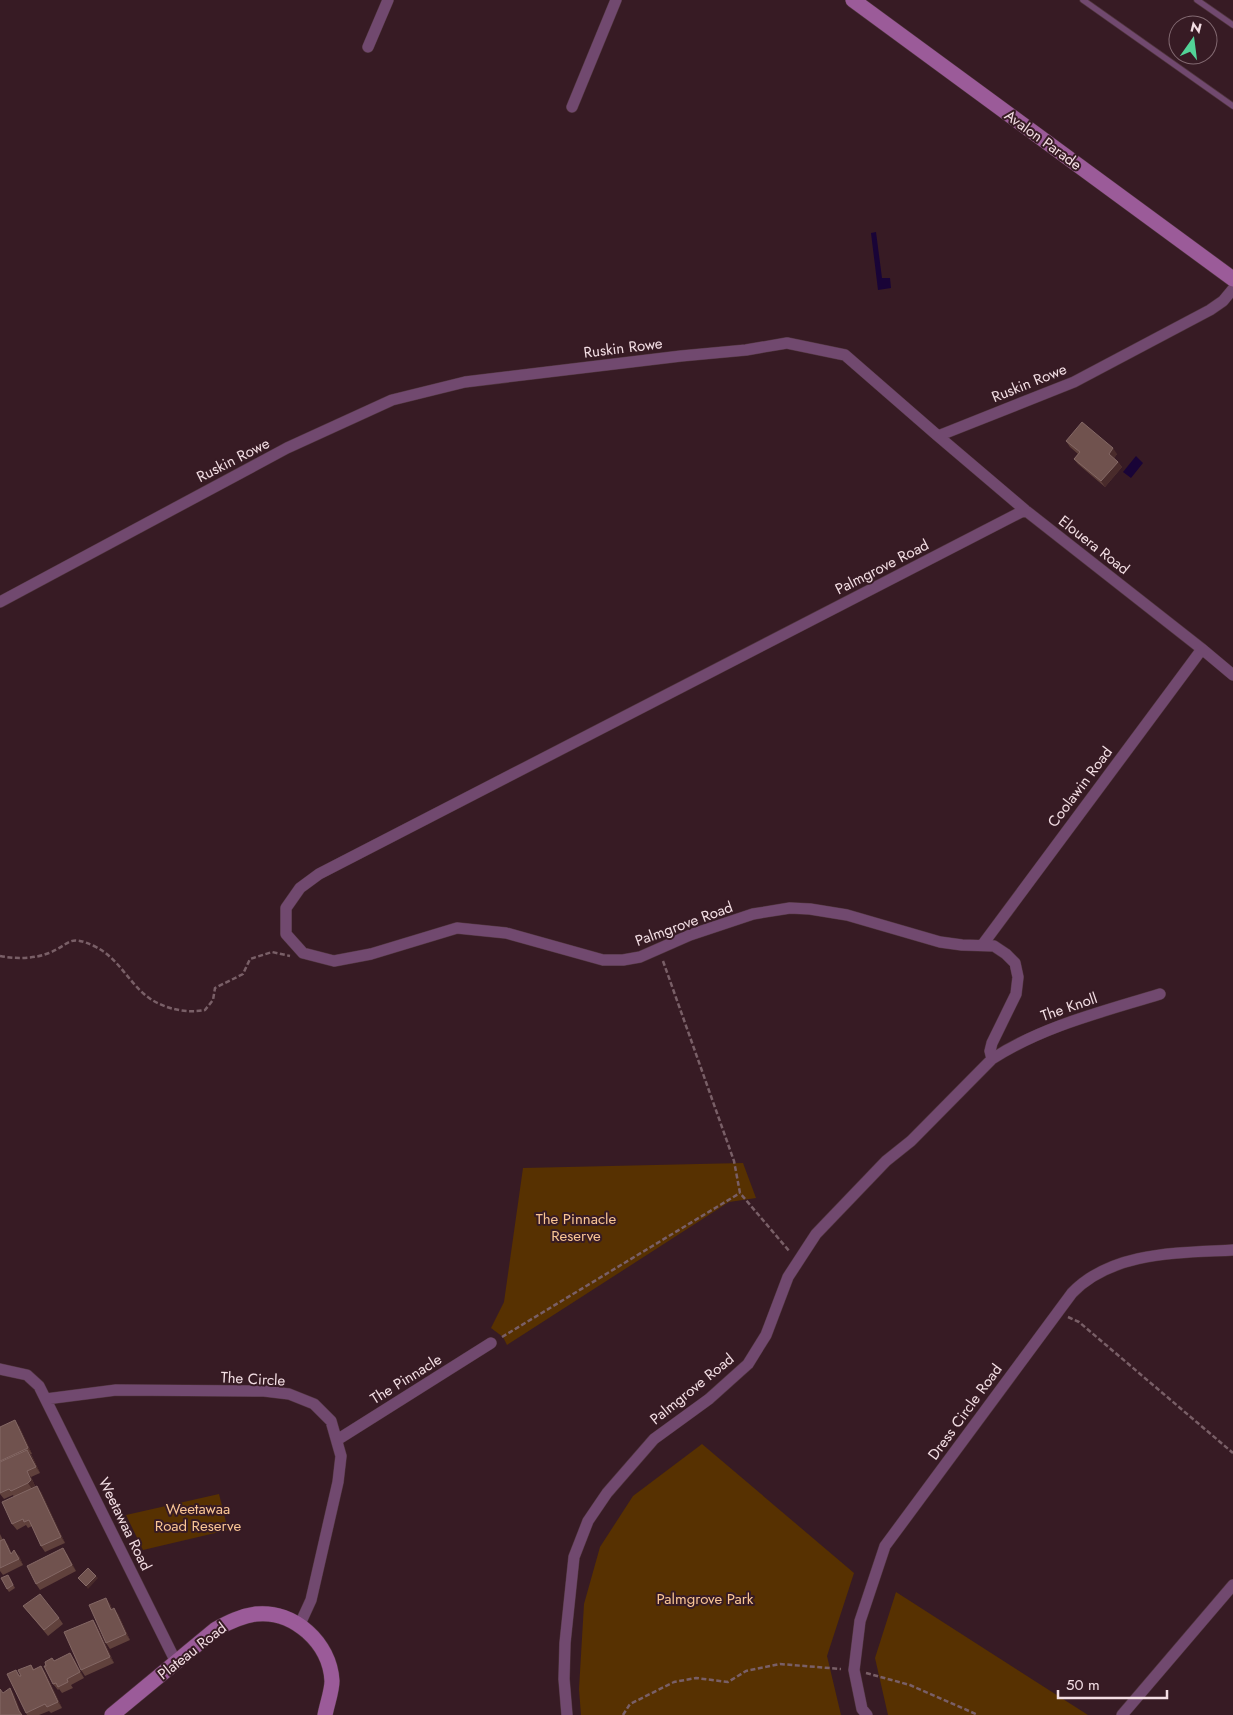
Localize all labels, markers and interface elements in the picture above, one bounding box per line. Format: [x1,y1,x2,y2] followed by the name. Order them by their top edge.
[1168,15,1218,65] north arrow
[1188,16,1204,38] text: N
[1000,104,1086,176] street label: Avalon Parade
[582,332,664,364] street label: Ruskin Rowe
[988,358,1070,408] street label: Ruskin Rowe
[193,432,274,488] street label: Ruskin Rowe
[1054,510,1134,580] street label: Elouera Road
[831,534,933,600] street label: Palmgrove Road
[1042,742,1118,832] street label: Coolawin Road
[632,896,736,952] street label: Palmgrove Road
[1038,987,1100,1027] street label: The Knoll
[536,1208,617,1247] park label: The Pinnacle Reserve
[366,1348,446,1410] street label: The Pinnacle
[645,1348,739,1430] street label: Palmgrove Road
[923,1360,1007,1464] street label: Dress Circle Road
[220,1366,286,1392] street label: The Circle
[93,1474,157,1574] street label: Weetawaa Road
[155,1498,241,1537] park label: Weetawaa Road Reserve
[657,1588,754,1610] park label: Palmgrove Park
[153,1617,231,1685] street label: Plateau Road
[1058,1668,1167,1700] scale bar
[1066,1674,1100,1696] text: 50 m

